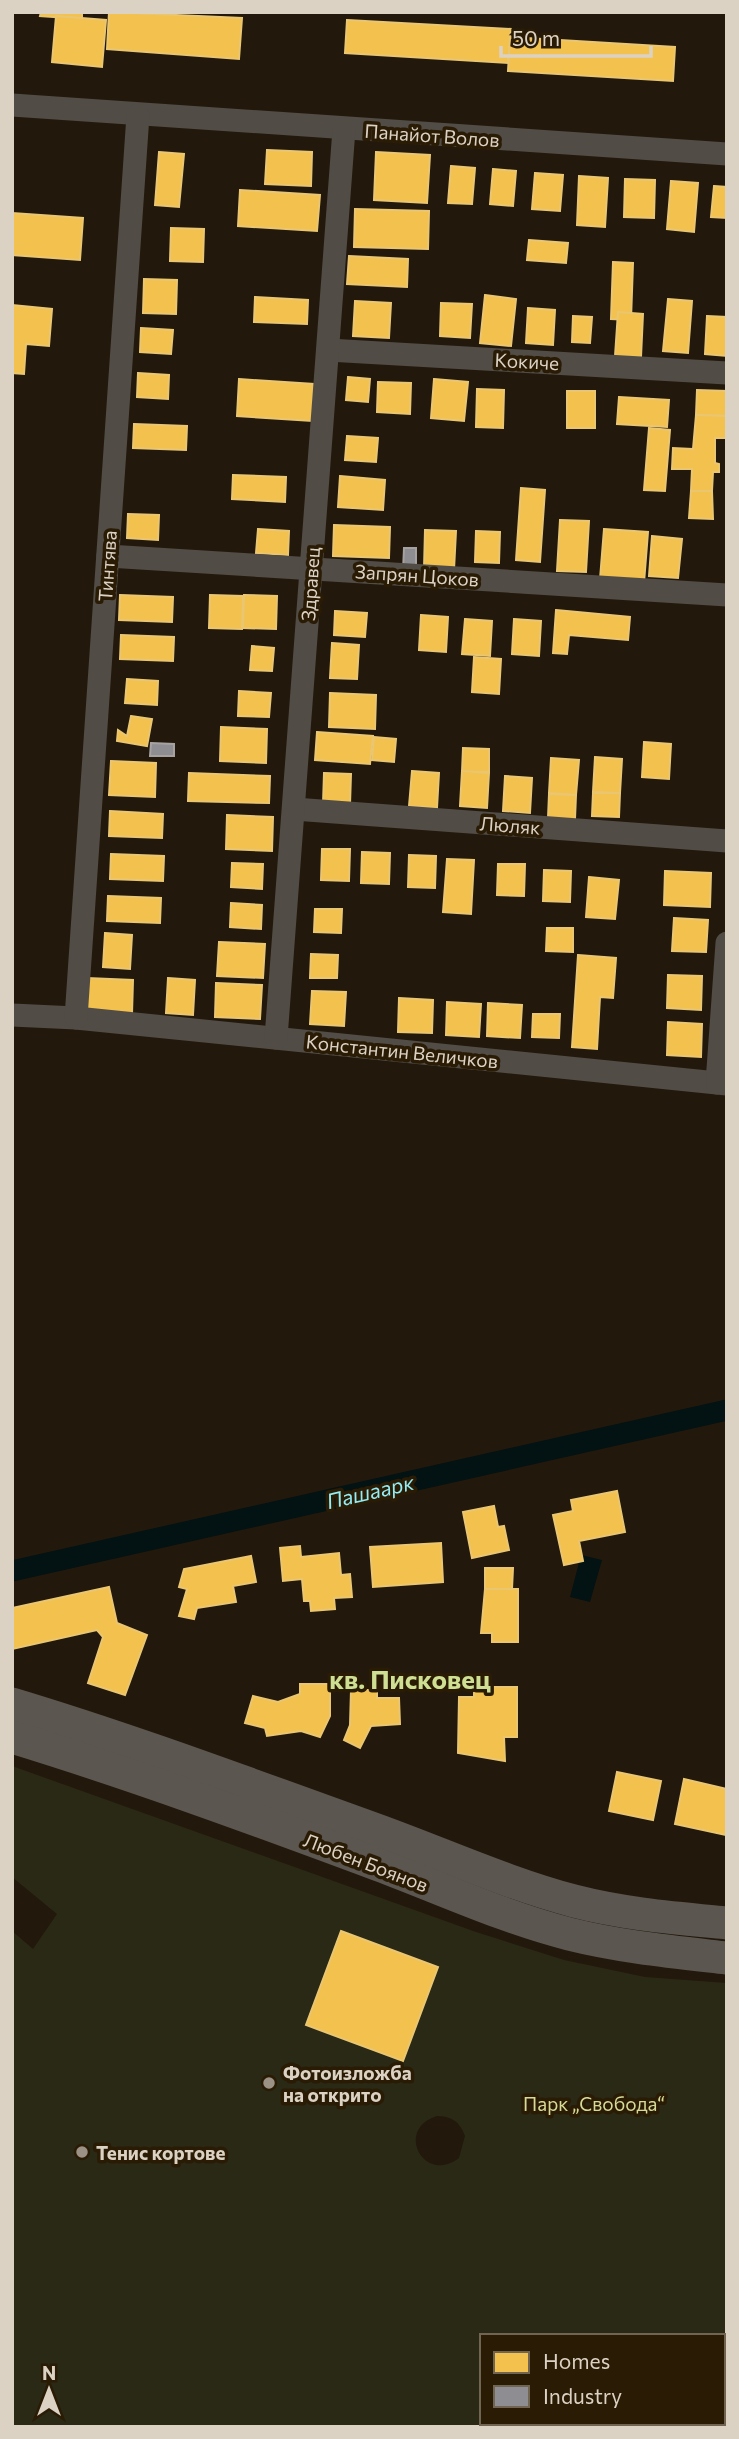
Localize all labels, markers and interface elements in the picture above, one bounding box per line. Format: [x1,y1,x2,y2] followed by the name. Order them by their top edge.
[501,14,652,58] scale bar
[512,25,560,50] text: 50 m
[364,119,500,151] street label: Панайот Волов
[494,348,560,374] street label: Кокиче
[93,530,121,602] street label: Тинтява
[296,546,324,622] street label: Здравец
[354,559,480,591] street label: Запрян Цоков
[479,811,541,839] street label: Люляк
[305,1029,499,1073] street label: Константин Величков
[324,1469,417,1513] water label: Пашаарк
[329,1663,491,1694] district label: кв. Писковец
[301,1828,431,1896] street label: Любен Боянов
[283,2061,412,2106] place label: Фотоизложба на открито
[261,2075,277,2091] marker: Фотоизложба на открито
[523,2092,665,2115] park label: Парк „Свобода“
[96,2141,225,2164] place label: Тенис кортове
[74,2144,90,2160] marker: Тенис кортове
[480,2334,725,2425] legend
[543,2348,610,2373] text: Homes
[14,2355,84,2425] north arrow
[42,2361,56,2384] text: N
[543,2383,622,2408] text: Industry

